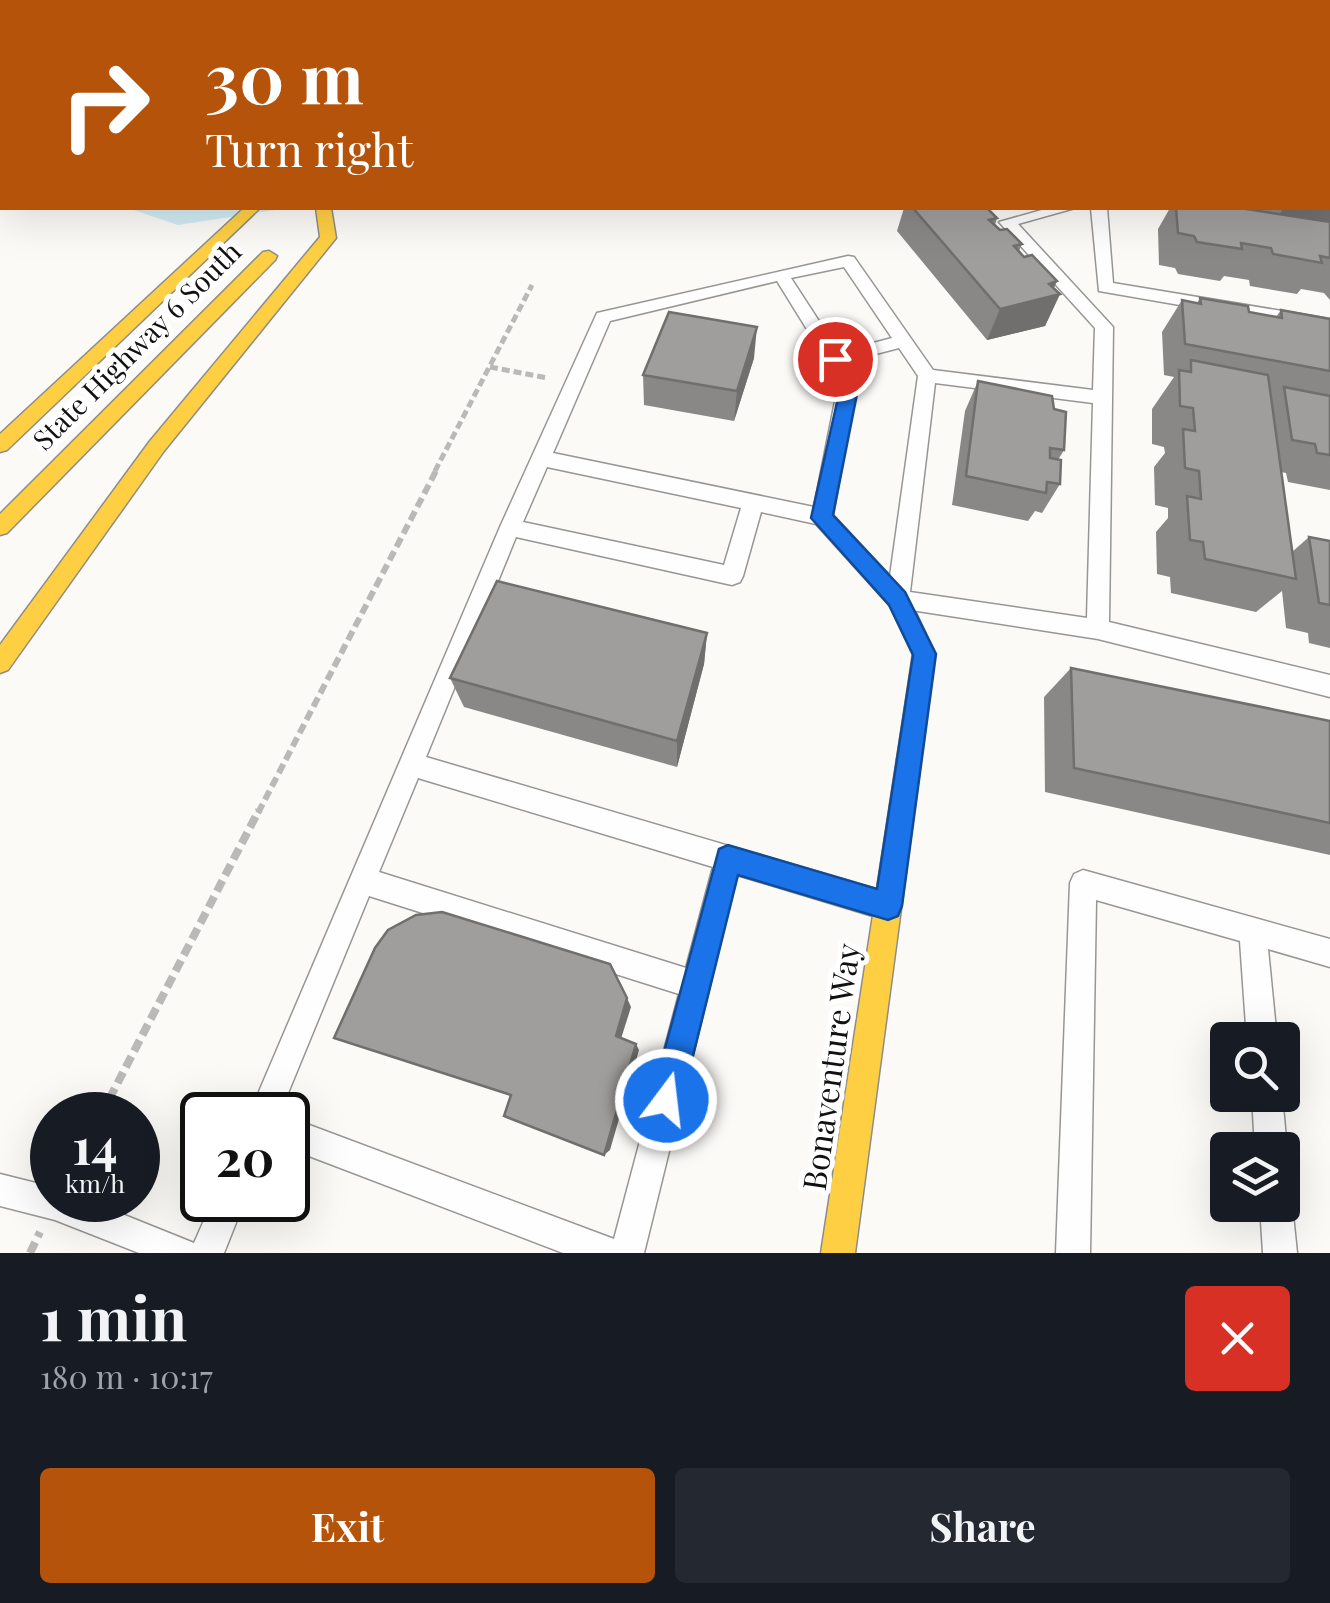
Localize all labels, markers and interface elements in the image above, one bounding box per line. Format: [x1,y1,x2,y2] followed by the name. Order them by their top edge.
[205,28,364,122] text: 30 m
[40,40,170,170] icon: right
[205,118,413,178] text: Turn right
[24,232,249,457] street label: State Highway 6 South
[793,317,878,402] pin
[808,332,863,387] icon: arrive
[791,940,868,1193] street label: Bonaventure Way
[1210,1022,1300,1222] map controls
[1210,1022,1300,1112] button: search
[614,1048,718,1152] position arrow
[180,1092,310,1222] speed limit sign: 20
[72,1111,118,1178] text: 14
[1210,1132,1300,1222] button: layers
[65,1166,125,1199] text: km/h
[40,1276,187,1356] text: 1 min
[1185,1286,1290,1391] button: close
[40,1354,213,1397] text: 180 m · 10:17
[40,1468,655,1583] button: Exit
[675,1468,1290,1583] button: Share

